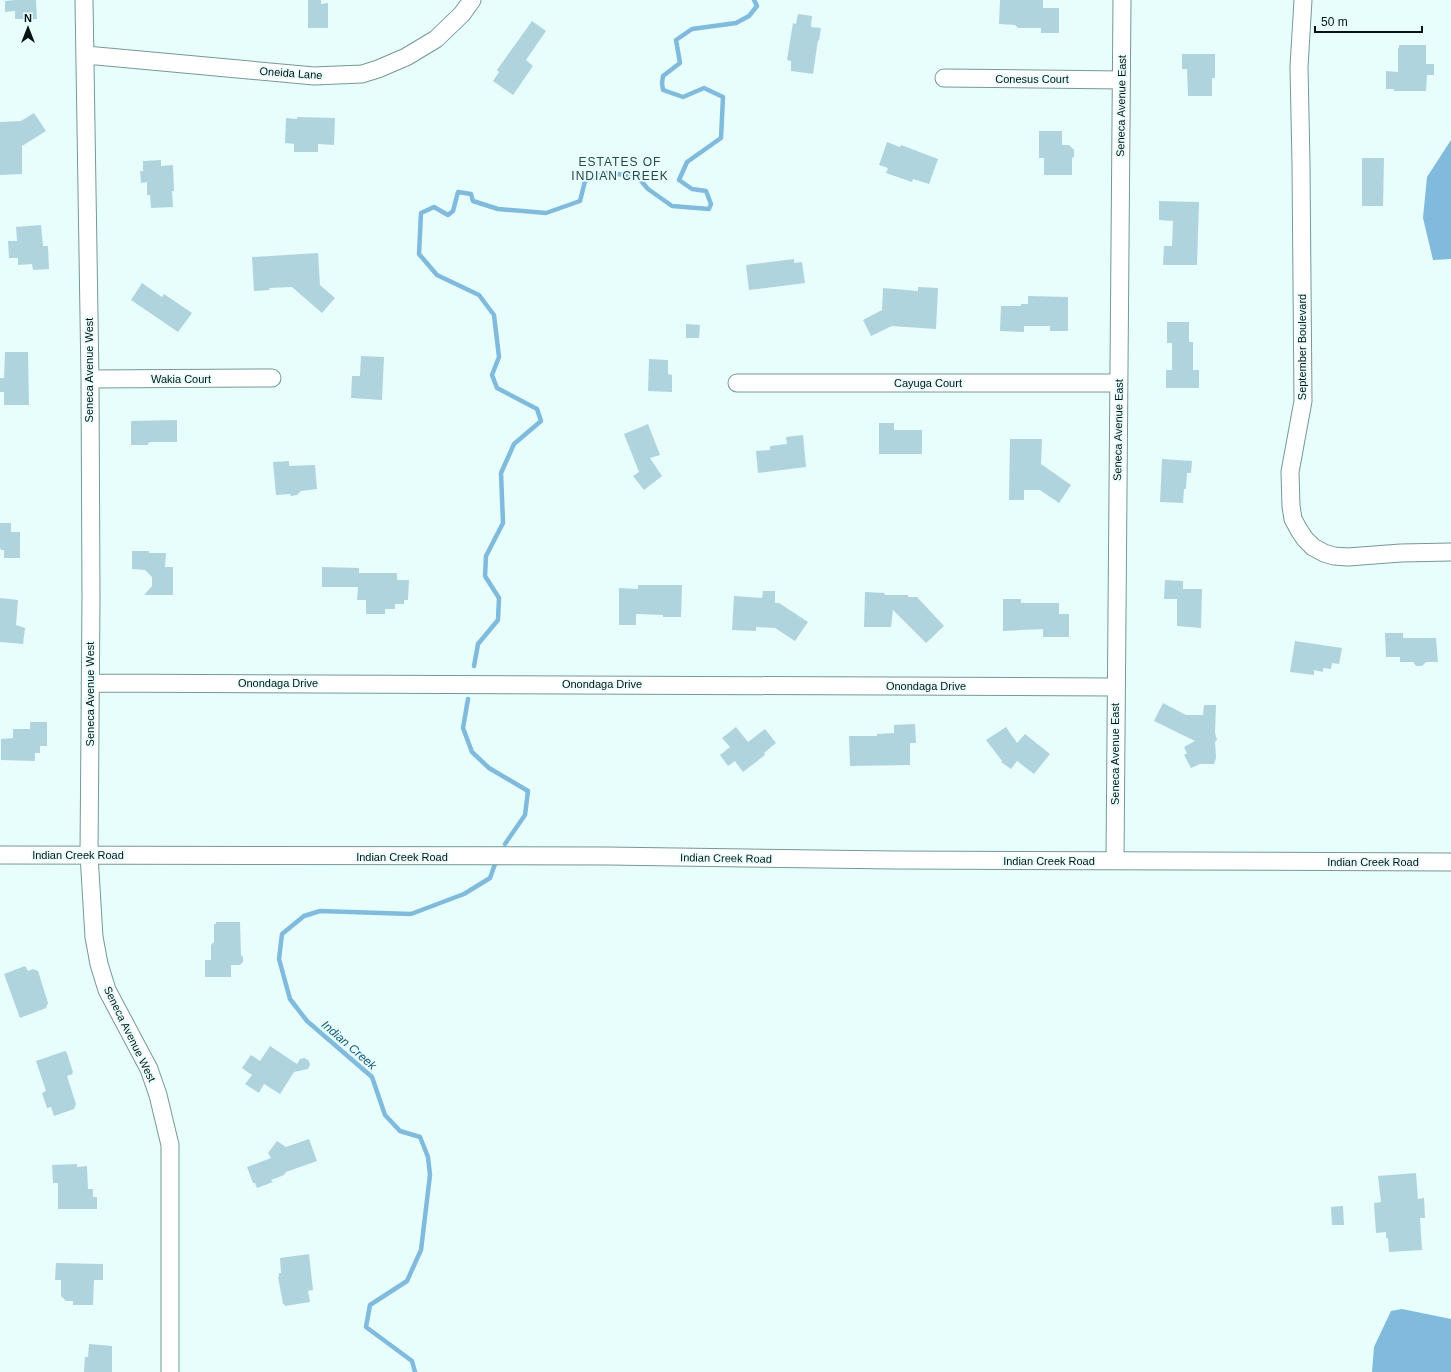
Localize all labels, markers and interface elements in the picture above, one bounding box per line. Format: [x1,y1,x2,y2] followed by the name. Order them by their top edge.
[8,8,48,48] north arrow
[1315,8,1422,34] scale bar
[24,12,32,24] text: N
[1321,15,1348,29] text: 50 m
[1114,55,1128,157] street label: Seneca Avenue East
[259,65,323,81] street label: Oneida Lane
[995,73,1069,85] street label: Conesus Court
[571,155,669,183] district label: ESTATES OF INDIAN CREEK
[1296,294,1308,400] street label: September Boulevard
[83,318,95,422] street label: Seneca Avenue West
[151,373,211,385] street label: Wakia Court
[894,377,962,389] street label: Cayuga Court
[1111,379,1125,481] street label: Seneca Avenue East
[84,642,96,746] street label: Seneca Avenue West
[238,677,318,689] street label: Onondaga Drive
[562,678,642,690] street label: Onondaga Drive
[886,680,966,692] street label: Onondaga Drive
[1109,703,1121,805] street label: Seneca Avenue East
[32,849,124,861] street label: Indian Creek Road
[356,851,448,863] street label: Indian Creek Road
[680,851,772,865] street label: Indian Creek Road
[1003,855,1095,867] street label: Indian Creek Road
[1327,856,1419,868] street label: Indian Creek Road
[102,984,158,1084] street label: Seneca Avenue West
[319,1017,380,1073] water label: Indian Creek

